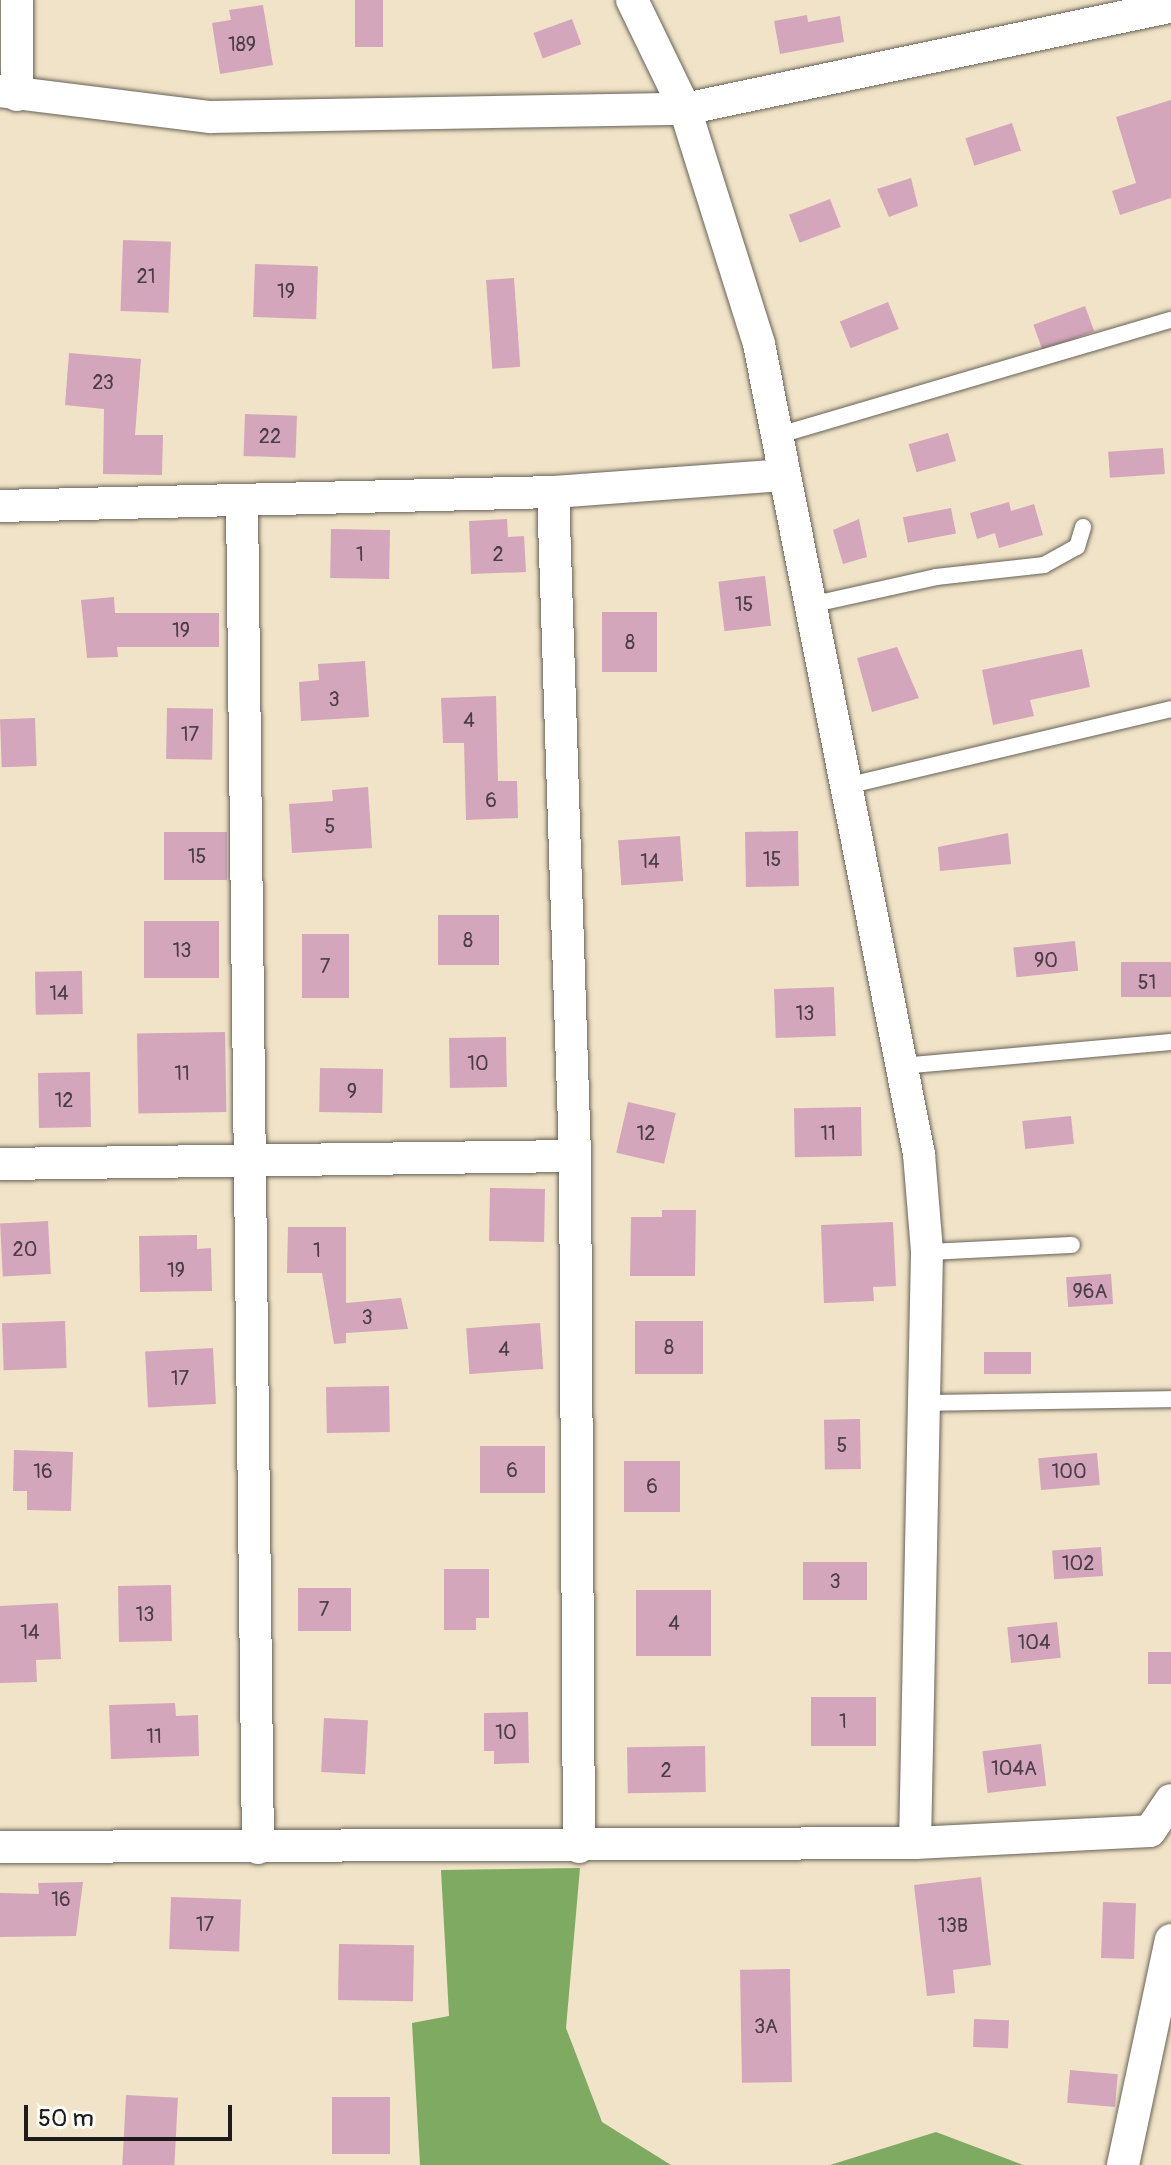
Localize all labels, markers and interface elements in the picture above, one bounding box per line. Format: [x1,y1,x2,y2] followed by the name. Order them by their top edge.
[228,32,256,56] house number: 189
[137,264,155,288] house number: 21
[277,279,295,303] house number: 19
[92,370,114,394] house number: 23
[259,424,281,448] house number: 22
[356,542,364,566] house number: 1
[492,542,504,566] house number: 2
[735,592,753,616] house number: 15
[172,618,190,642] house number: 19
[625,630,635,654] house number: 8
[328,687,340,711] house number: 3
[463,708,475,732] house number: 4
[181,722,199,746] house number: 17
[485,788,497,812] house number: 6
[325,814,335,838] house number: 5
[188,844,206,868] house number: 15
[763,847,781,871] house number: 15
[640,849,660,873] house number: 14
[463,928,473,952] house number: 8
[173,938,191,962] house number: 13
[1034,948,1058,972] house number: 90
[320,954,330,978] house number: 7
[1138,970,1156,994] house number: 51
[49,981,69,1005] house number: 14
[796,1001,814,1025] house number: 13
[467,1051,489,1075] house number: 10
[174,1061,190,1085] house number: 11
[347,1079,357,1103] house number: 9
[55,1088,73,1112] house number: 12
[637,1121,655,1145] house number: 12
[820,1121,836,1145] house number: 11
[13,1237,37,1261] house number: 20
[313,1238,321,1262] house number: 1
[167,1258,185,1282] house number: 19
[1073,1279,1107,1303] house number: 96А
[361,1305,373,1329] house number: 3
[664,1335,674,1359] house number: 8
[498,1337,510,1361] house number: 4
[171,1366,189,1390] house number: 17
[837,1433,847,1457] house number: 5
[506,1458,518,1482] house number: 6
[33,1459,53,1483] house number: 16
[1051,1459,1087,1483] house number: 100
[646,1474,658,1498] house number: 6
[1062,1551,1094,1575] house number: 102
[829,1569,841,1593] house number: 3
[319,1597,329,1621] house number: 7
[136,1602,154,1626] house number: 13
[668,1611,680,1635] house number: 4
[20,1620,40,1644] house number: 14
[1017,1630,1051,1654] house number: 104
[839,1709,847,1733] house number: 1
[495,1720,517,1744] house number: 10
[146,1724,162,1748] house number: 11
[991,1756,1037,1780] house number: 104А
[660,1758,672,1782] house number: 2
[51,1887,71,1911] house number: 16
[196,1912,214,1936] house number: 17
[938,1913,968,1937] house number: 13В
[754,2014,778,2038] house number: 3А
[28,2089,236,2139] scale bar
[38,2104,94,2133] text: 50 m

